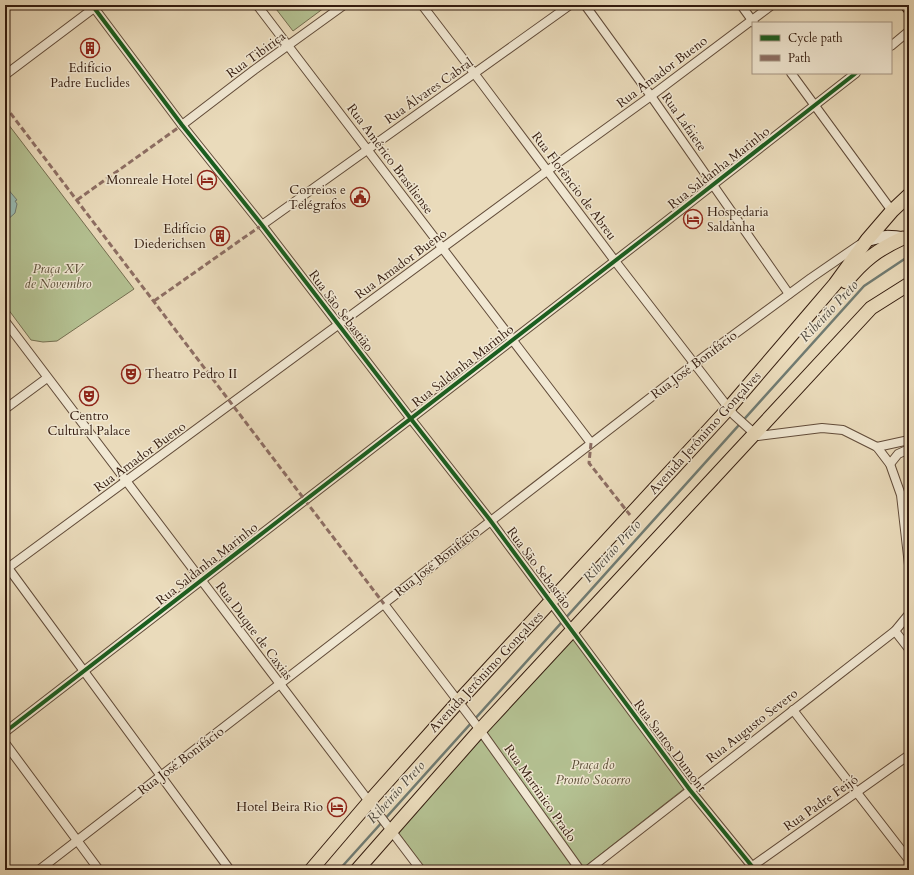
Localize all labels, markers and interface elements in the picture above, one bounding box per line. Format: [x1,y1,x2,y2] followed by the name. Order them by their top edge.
[752,22,892,74] legend
[223,27,290,83] street label: Rua Tibiriça
[788,30,843,46] text: Cycle path
[613,32,711,112] street label: Rua Amador Bueno
[79,37,101,59] building icon: Edifício Padre Euclides
[788,50,811,66] text: Path
[381,53,478,128] street label: Rua Álvares Cabral
[50,59,130,92] place label: Edifício Padre Euclides
[657,89,711,155] street label: Rua Lafaiete
[343,100,438,218] street label: Rua Américo Brasiliense
[664,123,774,213] street label: Rua Saldanha Marinho
[527,128,621,244] street label: Rua Florêncio de Abreu
[196,169,218,191] hotel icon: Monreale Hotel
[106,171,194,189] place label: Monreale Hotel
[288,181,346,214] place label: Correios e Telégrafos
[349,186,371,208] public building icon: Correios e Telégrafos
[707,203,769,236] place label: Hospedaria Saldanha
[682,208,704,230] hotel icon: Hospedaria Saldanha
[134,220,207,253] place label: Edifício Diederichsen
[209,225,231,247] building icon: Edifício Diederichsen
[351,225,451,303] street label: Rua Amador Bueno
[24,260,92,293] park label: Praça XV de Novembro
[304,267,378,355] street label: Rua São Sebastião
[795,275,863,346] water label: Ribeirão Preto
[408,321,518,411] street label: Rua Saldanha Marinho
[647,327,741,403] street label: Rua José Bonifácio
[120,363,142,385] theatre icon: Theatro Pedro II
[145,365,237,383] place label: Theatro Pedro II
[645,368,765,498] street label: Avenida Jerônimo Gonçalves
[78,385,100,407] theatre icon: Centro Cultural Palace
[48,407,131,440] place label: Centro Cultural Palace
[90,418,190,496] street label: Rua Amador Bueno
[579,515,646,587] water label: Ribeirão Preto
[152,519,262,609] street label: Rua Saldanha Marinho
[391,523,483,601] street label: Rua José Bonifácio
[502,524,576,612] street label: Rua São Sebastião
[211,578,297,684] street label: Rua Duque de Caxias
[425,607,547,737] street label: Avenida Jerônimo Gonçalves
[702,685,802,767] street label: Rua Augusto Severo
[629,696,711,796] street label: Rua Santos Dumont
[134,723,228,799] street label: Rua José Bonifácio
[500,741,580,845] street label: Rua Martinico Prado
[363,756,430,828] water label: Ribeirão Preto
[556,756,630,789] park label: Praça do Pronto Socorro
[780,771,862,835] street label: Rua Padre Feijó
[326,796,348,818] hotel icon: Hotel Beira Rio
[236,798,323,816] place label: Hotel Beira Rio

